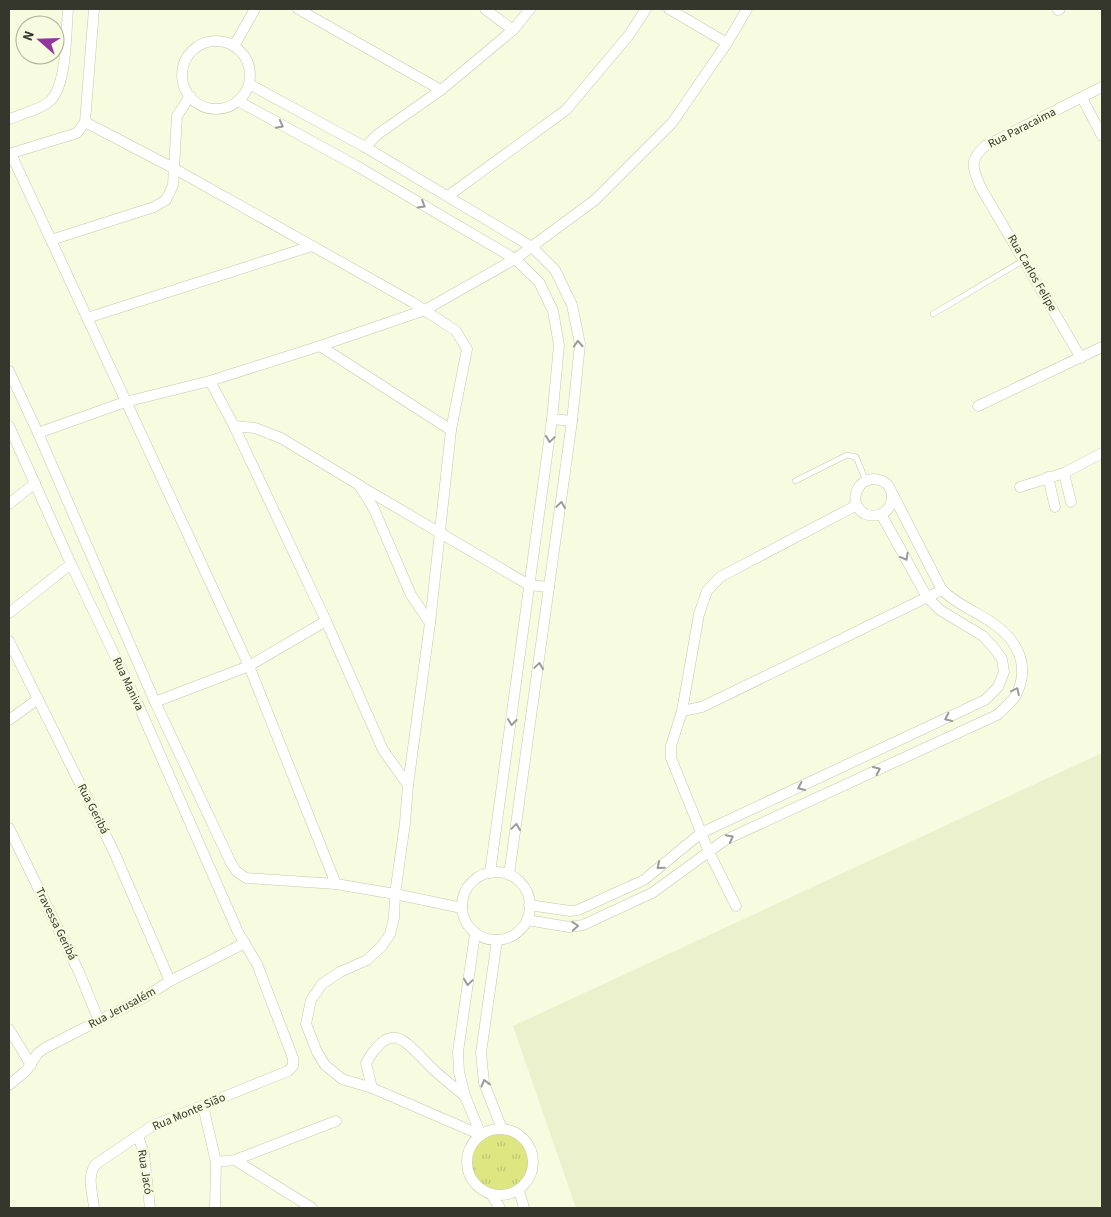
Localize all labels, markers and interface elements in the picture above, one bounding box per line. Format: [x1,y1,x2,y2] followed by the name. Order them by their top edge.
[15,15,65,65] north arrow
[18,28,40,44] text: N
[985,104,1059,152] street label: Rua Paracaima
[275,118,284,128] one-way arrow
[416,198,425,208] one-way arrow
[1003,231,1061,315] street label: Rua Carlos Felipe
[573,339,584,347] one-way arrow
[545,435,555,444] one-way arrow
[555,501,566,509] one-way arrow
[899,551,909,560] one-way arrow
[108,654,148,714] street label: Rua Maniva
[533,662,543,670] one-way arrow
[1010,688,1020,697] one-way arrow
[944,711,953,722] one-way arrow
[507,717,517,726] one-way arrow
[872,766,881,776] one-way arrow
[73,781,113,837] street label: Rua Geribá
[797,781,806,791] one-way arrow
[510,823,521,831] one-way arrow
[725,834,734,844] one-way arrow
[657,861,666,869] one-way arrow
[31,885,81,963] street label: Travessa Geribá
[571,921,579,932] one-way arrow
[464,978,474,986] one-way arrow
[85,983,159,1033] street label: Rua Jerusalém
[480,1079,491,1088] one-way arrow
[150,1089,228,1135] street label: Rua Monte Sião
[133,1148,157,1196] street label: Rua Jacó

